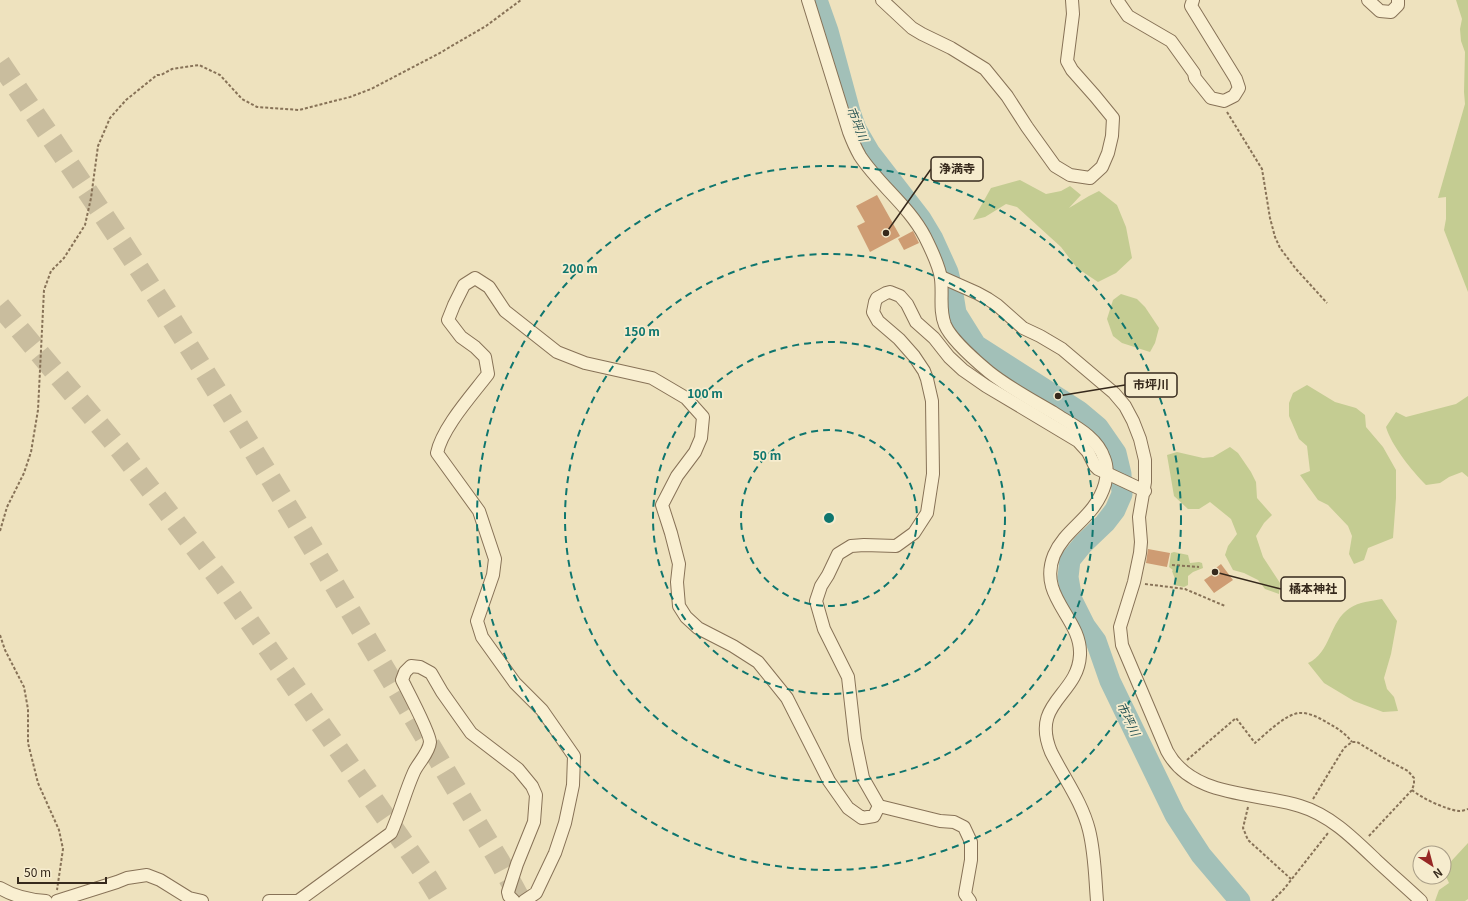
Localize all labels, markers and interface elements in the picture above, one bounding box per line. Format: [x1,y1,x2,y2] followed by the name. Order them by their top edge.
[844,104,874,145] water label: 市坪川
[931,157,983,181] callout: 浄満寺
[939,159,975,176] text: 浄満寺
[562,259,598,276] text: 200 m
[624,322,660,339] text: 150 m
[1125,373,1177,397] callout: 市坪川
[1133,375,1169,392] text: 市坪川
[687,384,723,401] text: 100 m
[753,446,781,463] text: 50 m
[822,511,836,525] centre of rings
[1281,577,1345,601] callout: 橘本神社
[1289,579,1337,596] text: 橘本神社
[1114,698,1146,740] water label: 市坪川
[1412,845,1452,885] north arrow
[18,859,106,885] scale bar
[24,863,51,880] text: 50 m
[1430,865,1447,883] text: N

